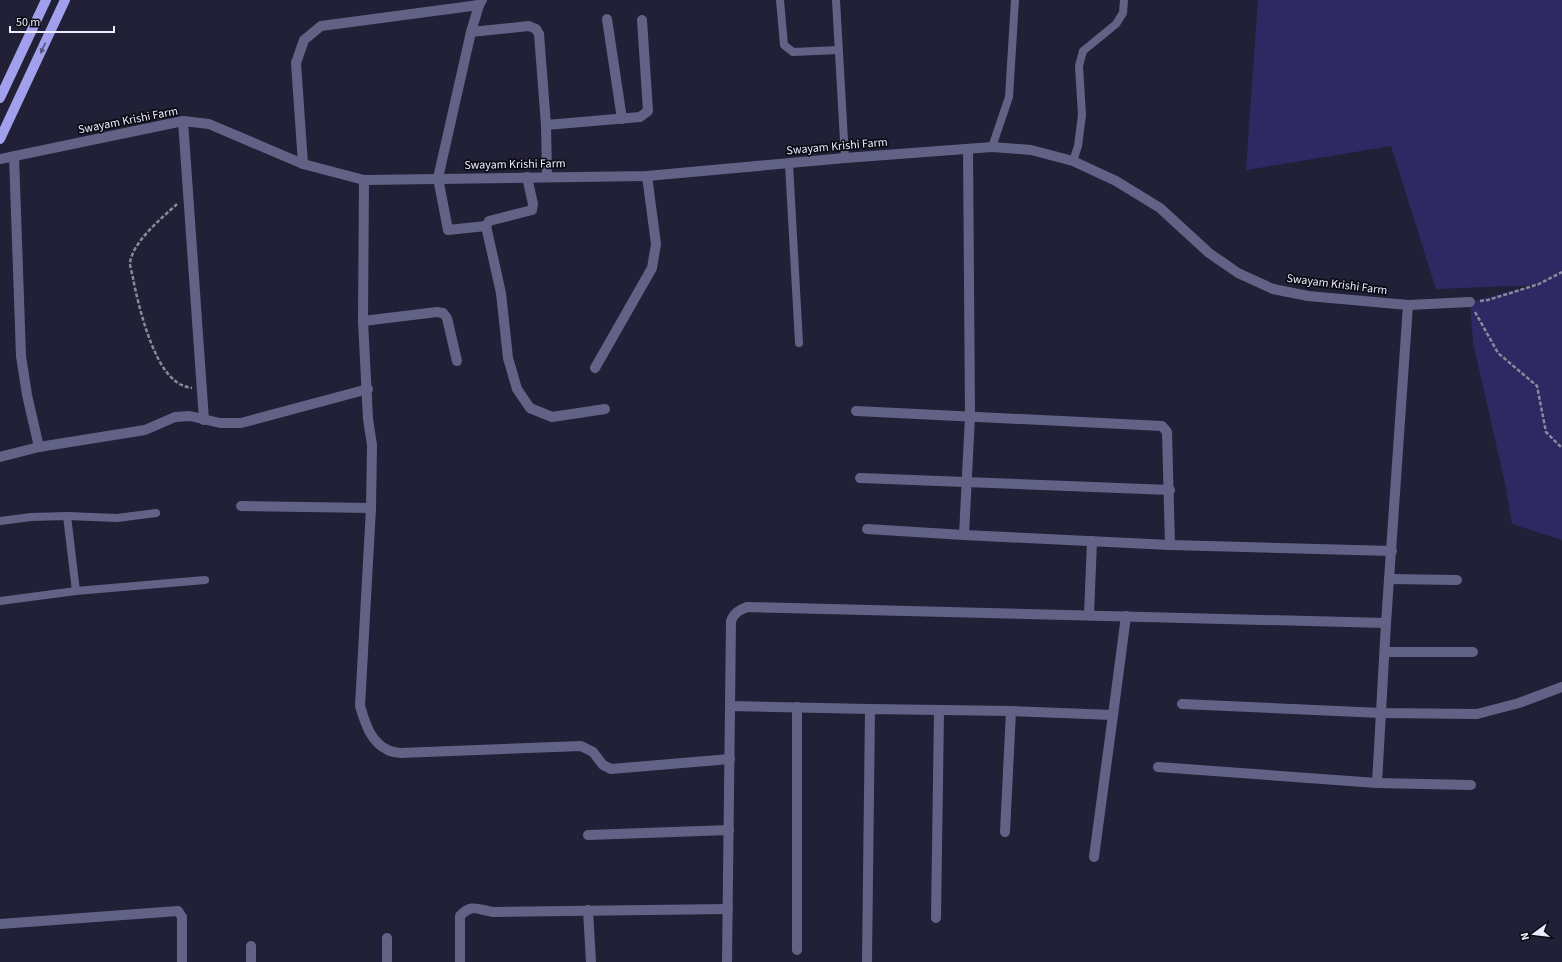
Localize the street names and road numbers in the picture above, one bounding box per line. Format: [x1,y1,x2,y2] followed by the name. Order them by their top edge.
[77,102,180,139] street label: Swayam Krishi Farm
[786,134,888,159] street label: Swayam Krishi Farm
[464,155,566,174] street label: Swayam Krishi Farm
[1286,270,1388,299] street label: Swayam Krishi Farm

